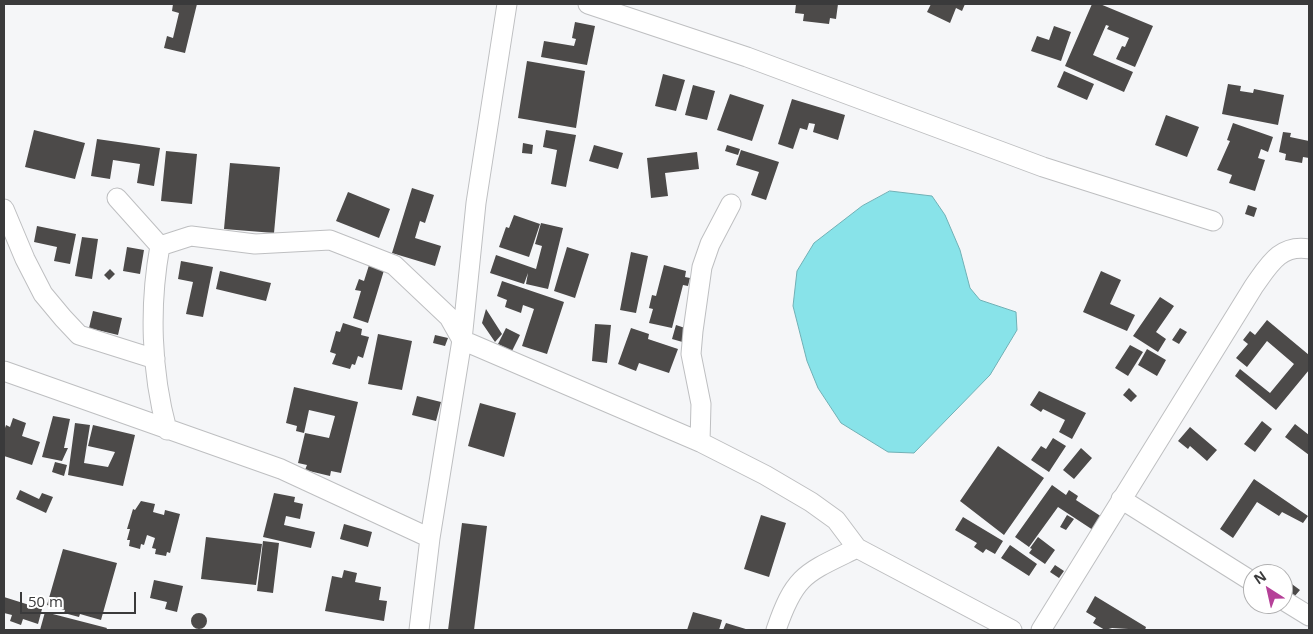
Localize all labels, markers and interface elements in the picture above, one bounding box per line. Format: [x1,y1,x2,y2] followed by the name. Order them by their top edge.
[1243,564,1293,614] north arrow
[1250,566,1270,588] text: N
[22,582,139,614] scale bar
[28,591,63,611] text: 50 m

